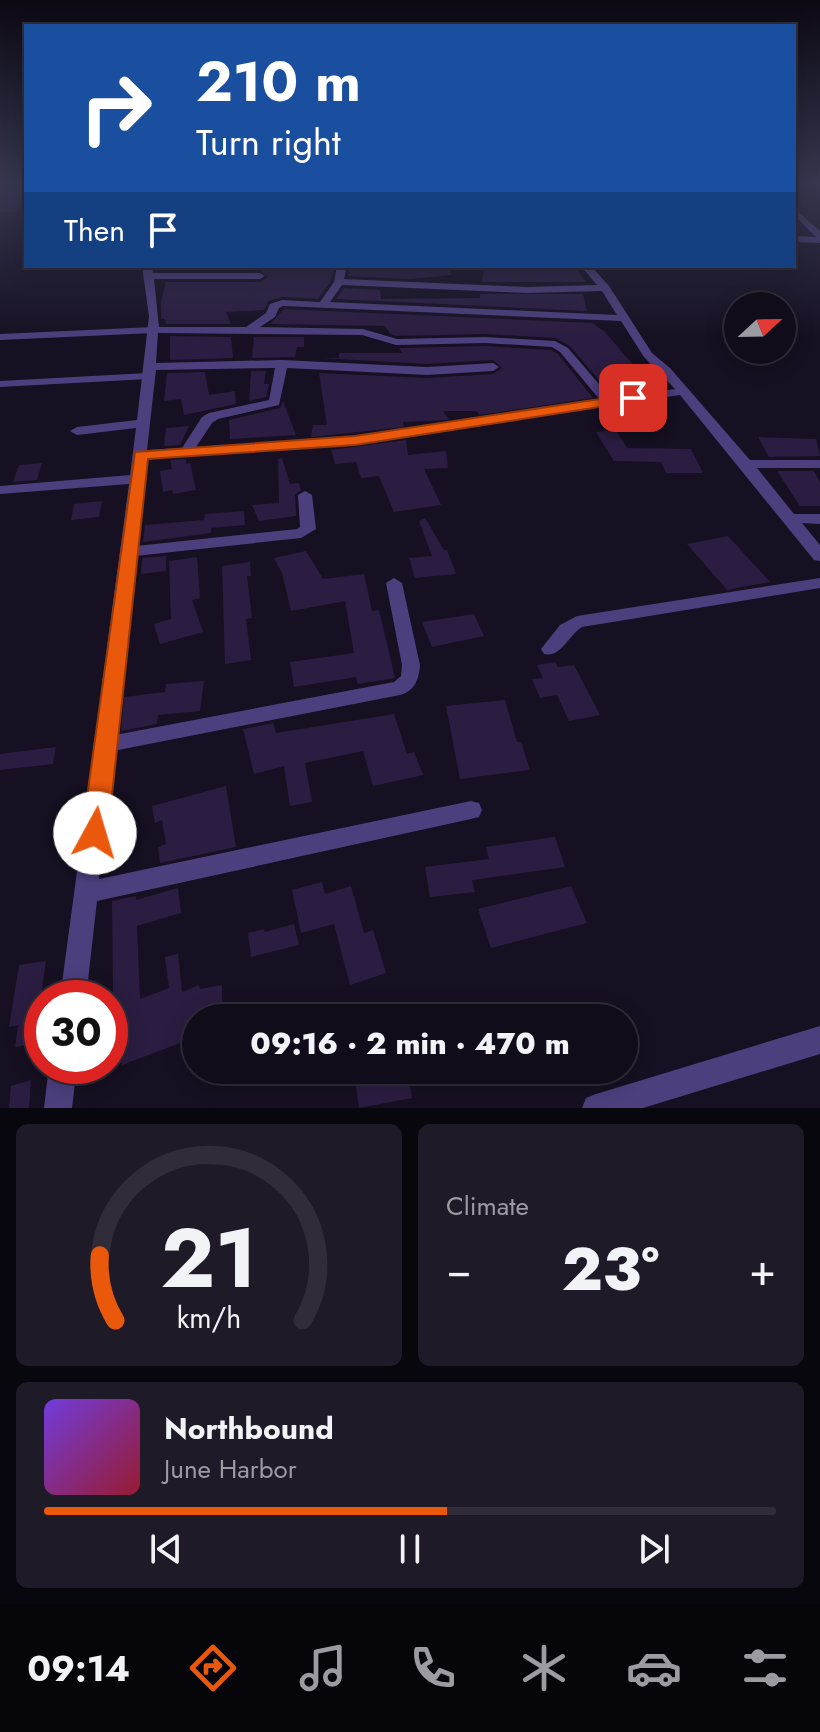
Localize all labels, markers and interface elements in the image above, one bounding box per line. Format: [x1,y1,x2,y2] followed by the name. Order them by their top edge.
[196,41,361,122] text: 210 m
[64,56,168,160] icon: right
[196,116,341,168] text: Turn right
[141,208,185,252] icon: arrive
[64,209,125,252] text: Then
[724,292,796,364] north arrow
[724,292,796,364] map controls
[599,364,667,432] pin
[611,376,655,420] icon: arrive
[53,791,137,875] position arrow
[24,980,128,1084] speed limit sign: 30
[250,1022,570,1065] text: 09:16 · 2 min · 470 m
[446,1187,529,1225] text: Climate
[161,1198,257,1318] text: 21
[562,1226,659,1313] text: 23°
[446,1238,472,1302] text: −
[749,1238,776,1302] text: +
[177,1297,241,1339] text: km/h
[164,1407,334,1450] text: Northbound
[164,1450,297,1488] text: June Harbor
[144,1527,188,1571] icon: previous
[388,1527,432,1571] icon: pause
[632,1527,676,1571] icon: next
[185,1640,241,1696] icon: directions
[295,1640,351,1696] icon: music
[405,1640,461,1696] icon: phone
[516,1640,572,1696] icon: climate
[626,1640,682,1696] icon: car
[737,1640,793,1696] icon: filters
[27,1642,130,1694] text: 09:14

